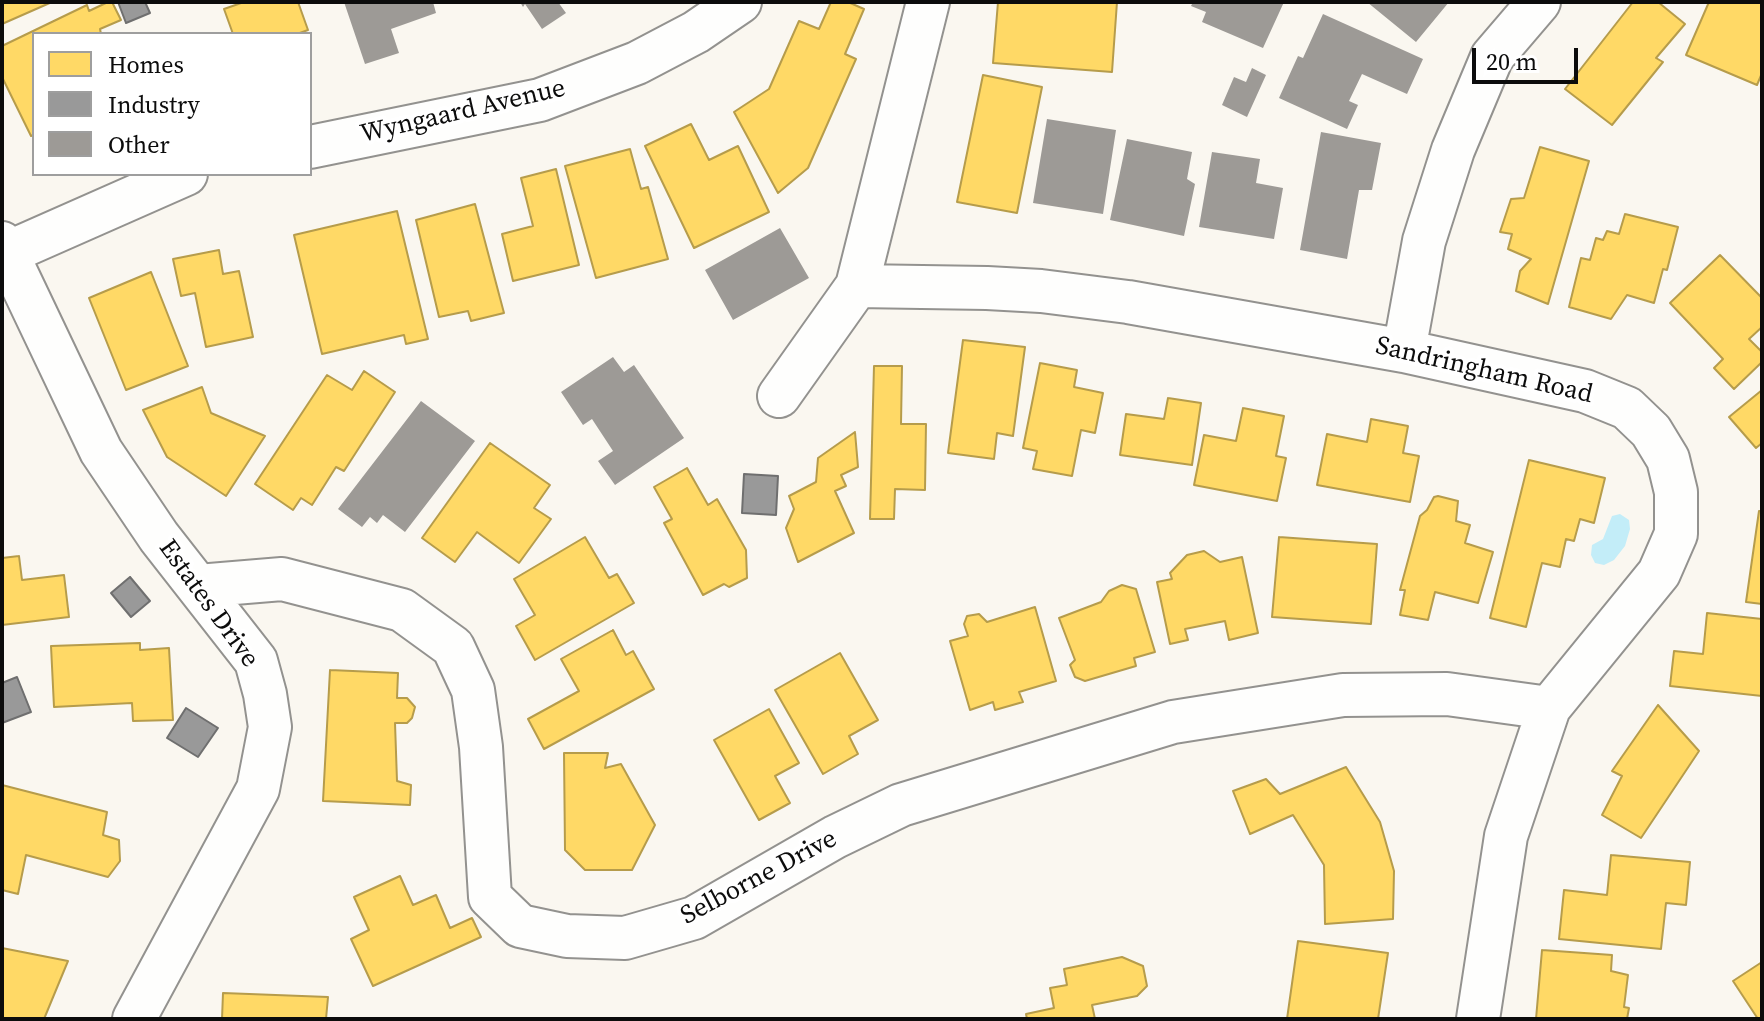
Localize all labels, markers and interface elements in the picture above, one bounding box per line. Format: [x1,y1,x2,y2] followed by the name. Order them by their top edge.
[32,32,312,176] legend
[1476,32,1582,82] scale bar
[1486,45,1537,78] text: 20 m
[108,48,184,81] text: Homes
[358,73,568,151] street label: Wyngaard Avenue
[108,88,200,121] text: Industry
[108,128,170,161] text: Other
[1372,331,1596,411] street label: Sandringham Road
[151,534,265,674] street label: Estates Drive
[676,824,842,932] street label: Selborne Drive

